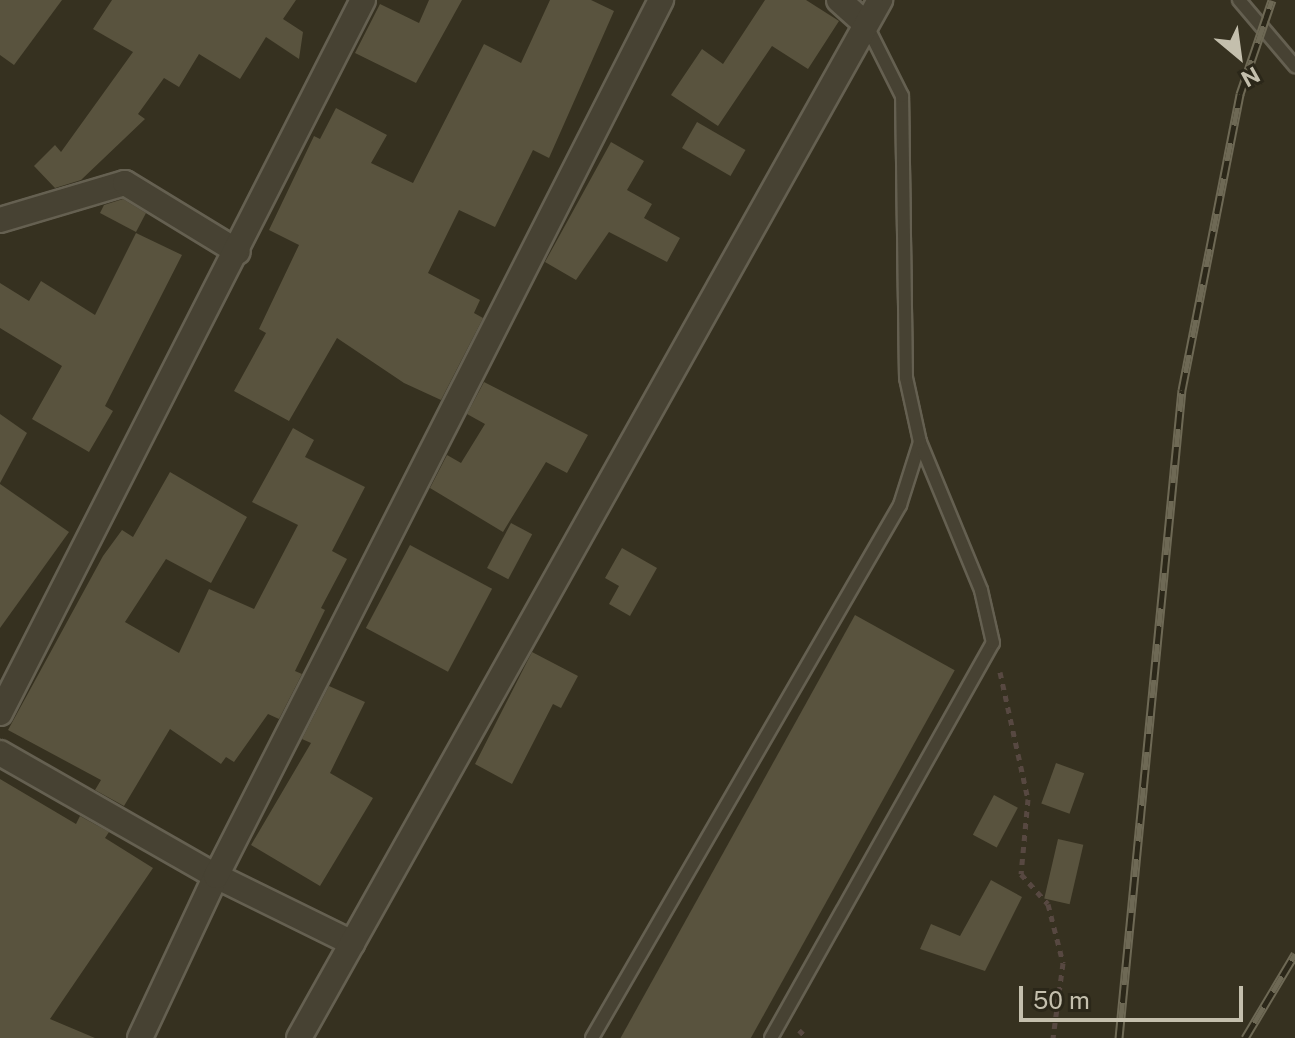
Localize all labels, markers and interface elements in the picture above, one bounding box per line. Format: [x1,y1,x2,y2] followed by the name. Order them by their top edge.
[1199,16,1279,96] north arrow
[1237,61,1264,93] text: N
[1023,970,1247,1020] scale bar
[1033,986,1090,1014] text: 50 m

